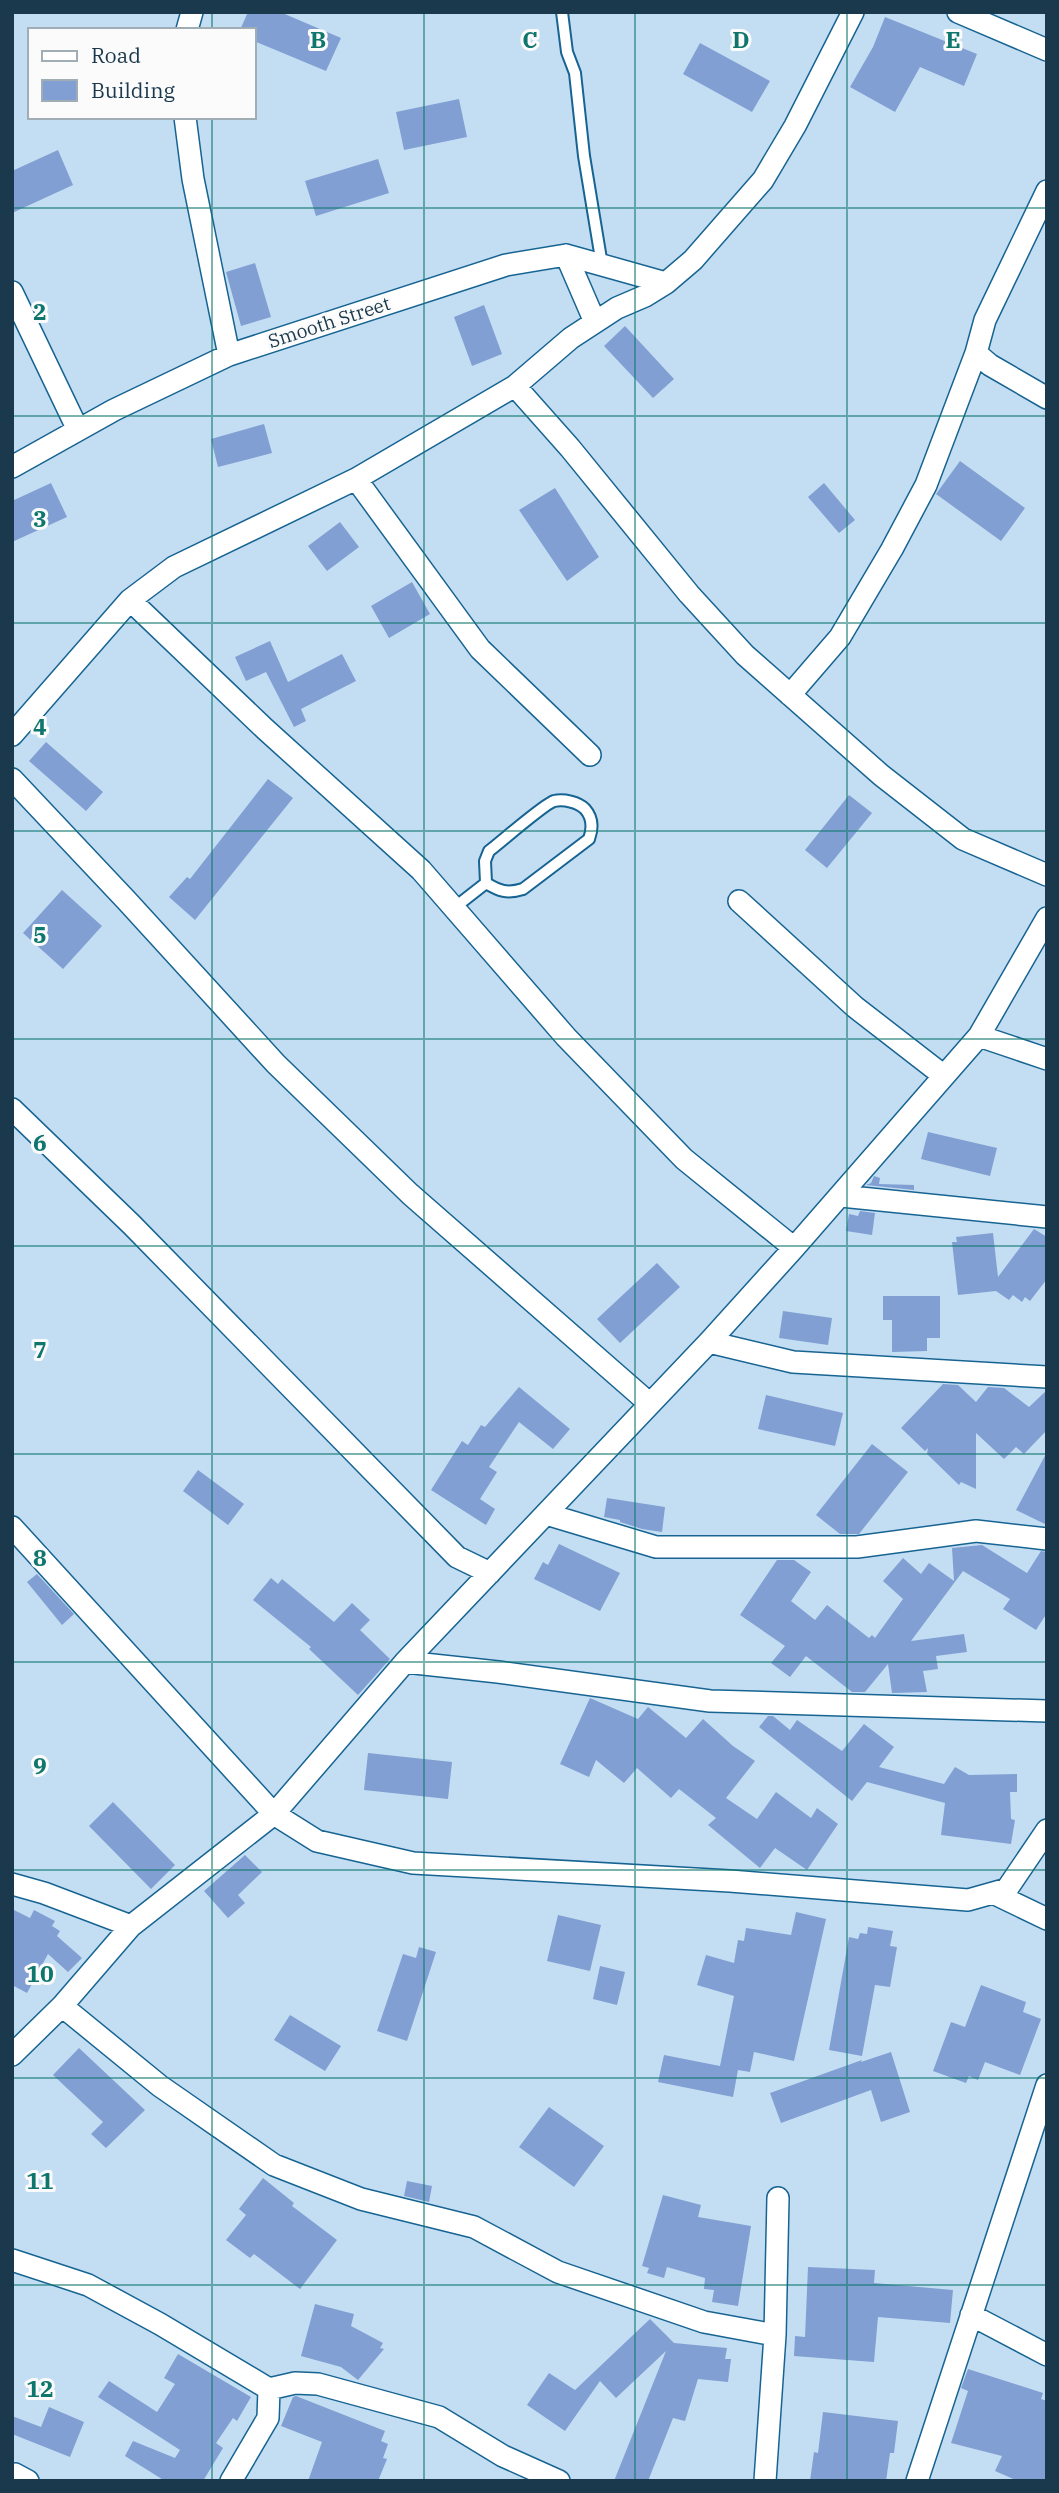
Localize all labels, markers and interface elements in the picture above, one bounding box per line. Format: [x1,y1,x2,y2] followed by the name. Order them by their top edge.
[310,24,326,54] text: B
[522,24,538,54] text: C
[732,24,750,54] text: D
[945,24,961,54] text: E
[28,28,256,119] legend
[91,41,141,69] text: Road
[91,76,176,104] text: Building
[265,291,393,353] street label: Smooth Street
[33,296,47,326] text: 2
[33,503,47,533] text: 3
[33,711,47,741] text: 4
[33,919,47,949] text: 5
[33,1127,47,1157] text: 6
[33,1334,47,1364] text: 7
[33,1542,47,1572] text: 8
[33,1750,47,1780] text: 9
[26,1958,54,1988] text: 10
[26,2165,54,2195] text: 11
[26,2373,54,2403] text: 12

